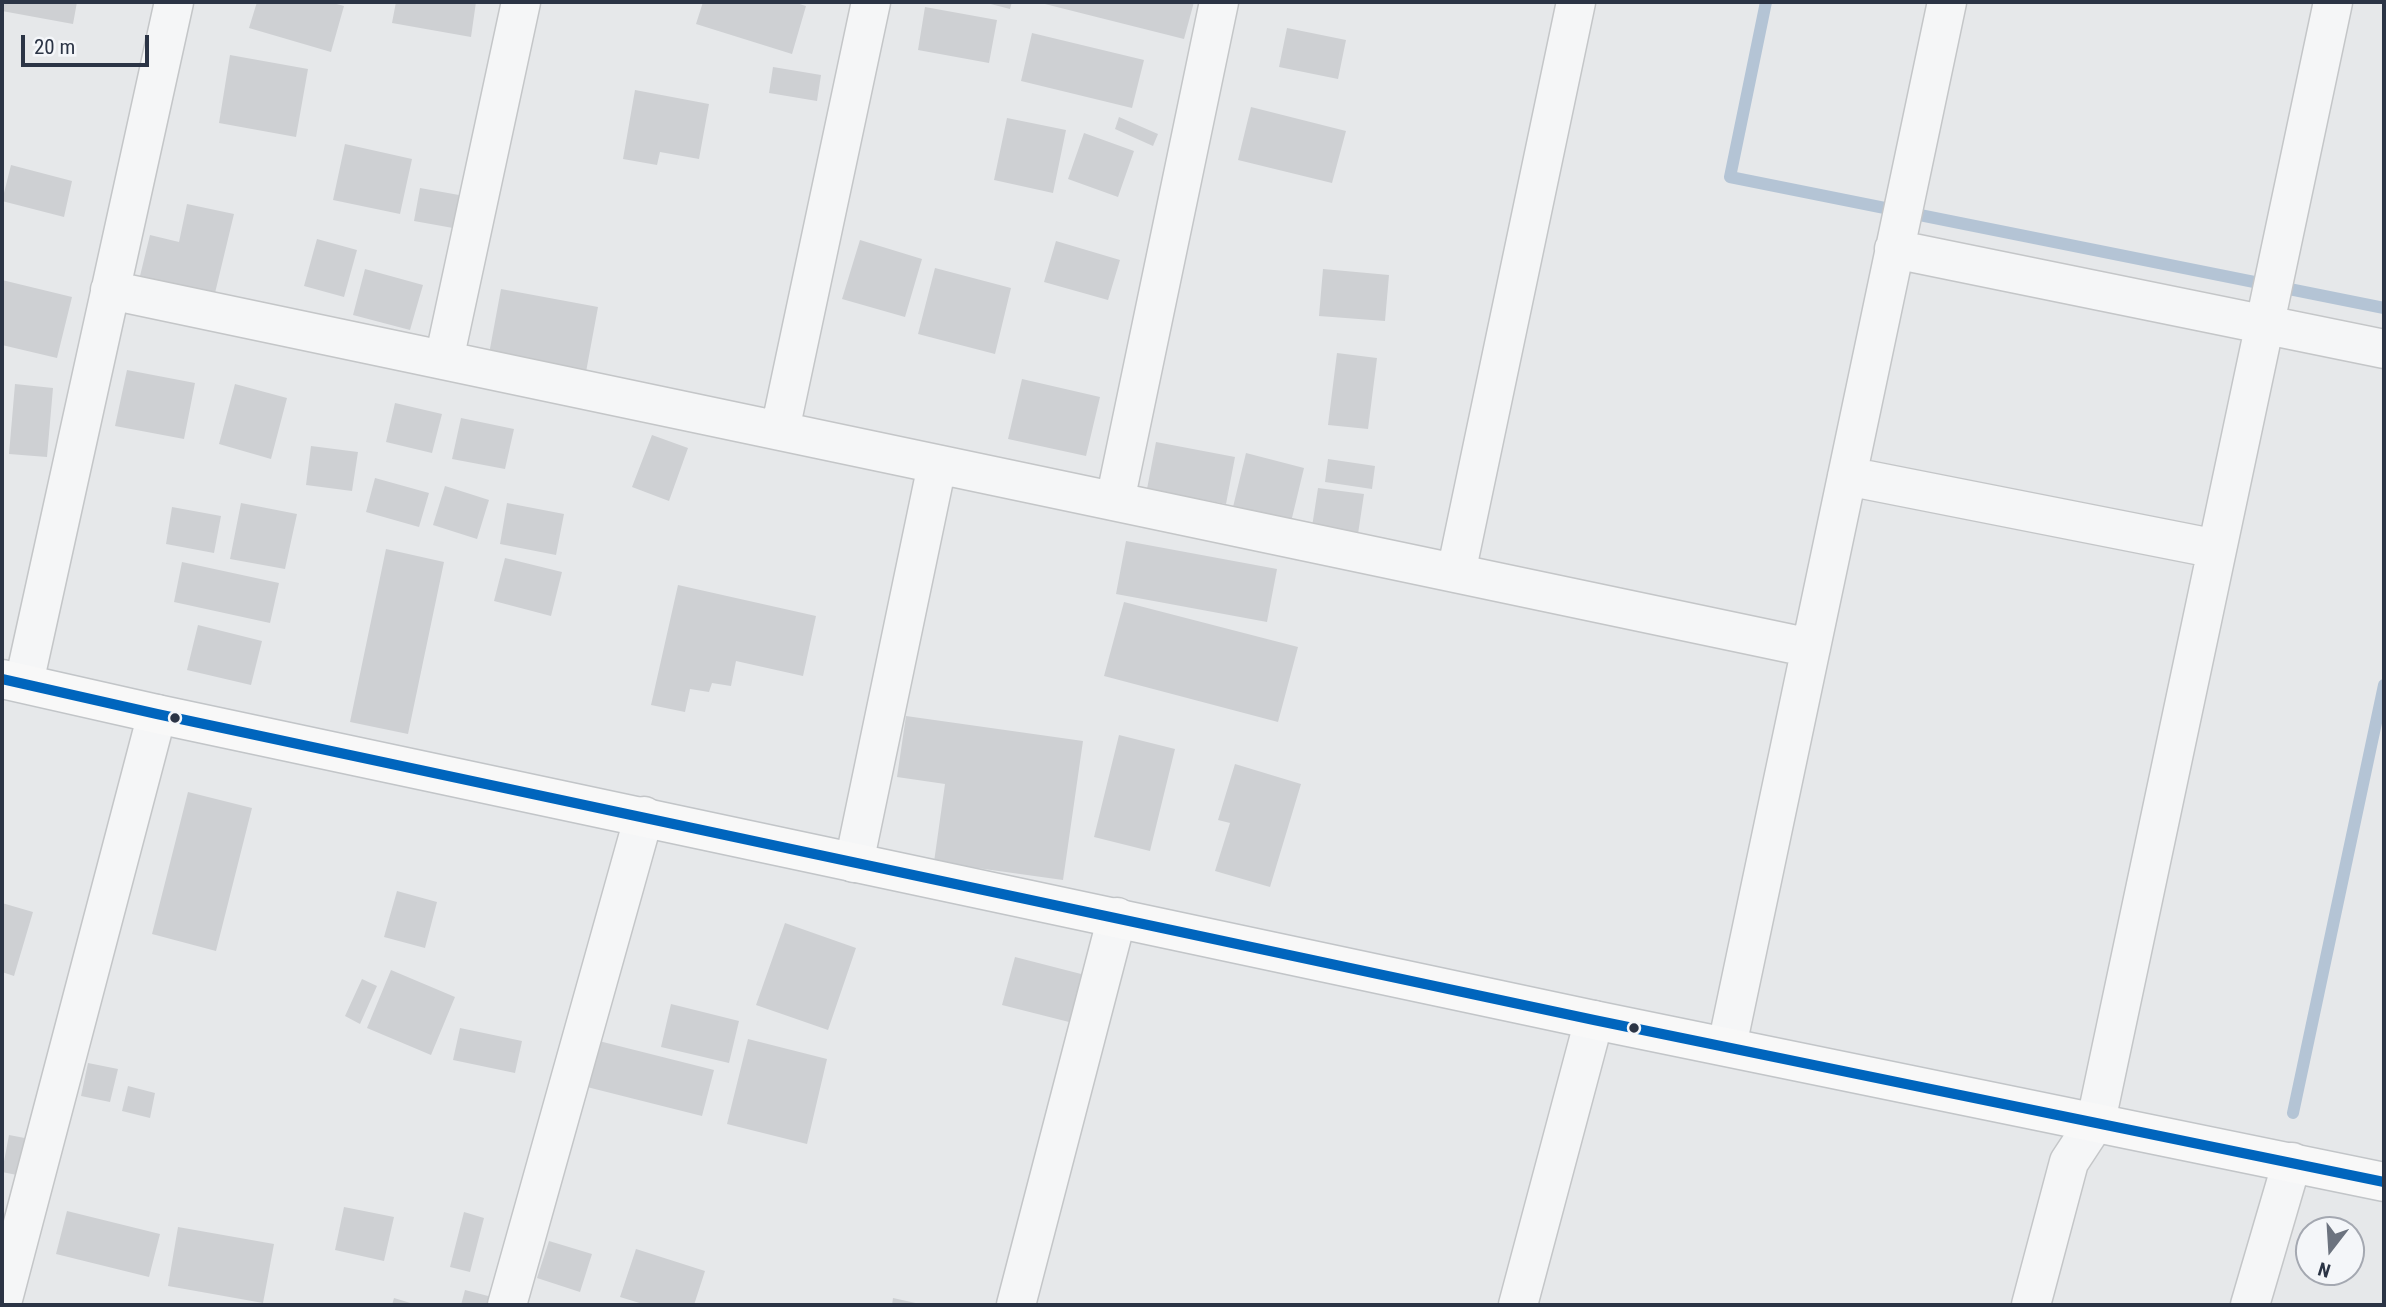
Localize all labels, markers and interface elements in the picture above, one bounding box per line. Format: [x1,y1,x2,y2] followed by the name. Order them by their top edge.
[24,21,152,65] scale bar
[34,35,75,59] text: 20 m
[168,711,182,725] unlabelled marker
[1627,1021,1641,1035] unlabelled marker
[2295,1216,2365,1286] north arrow
[2315,1257,2333,1282] text: N

